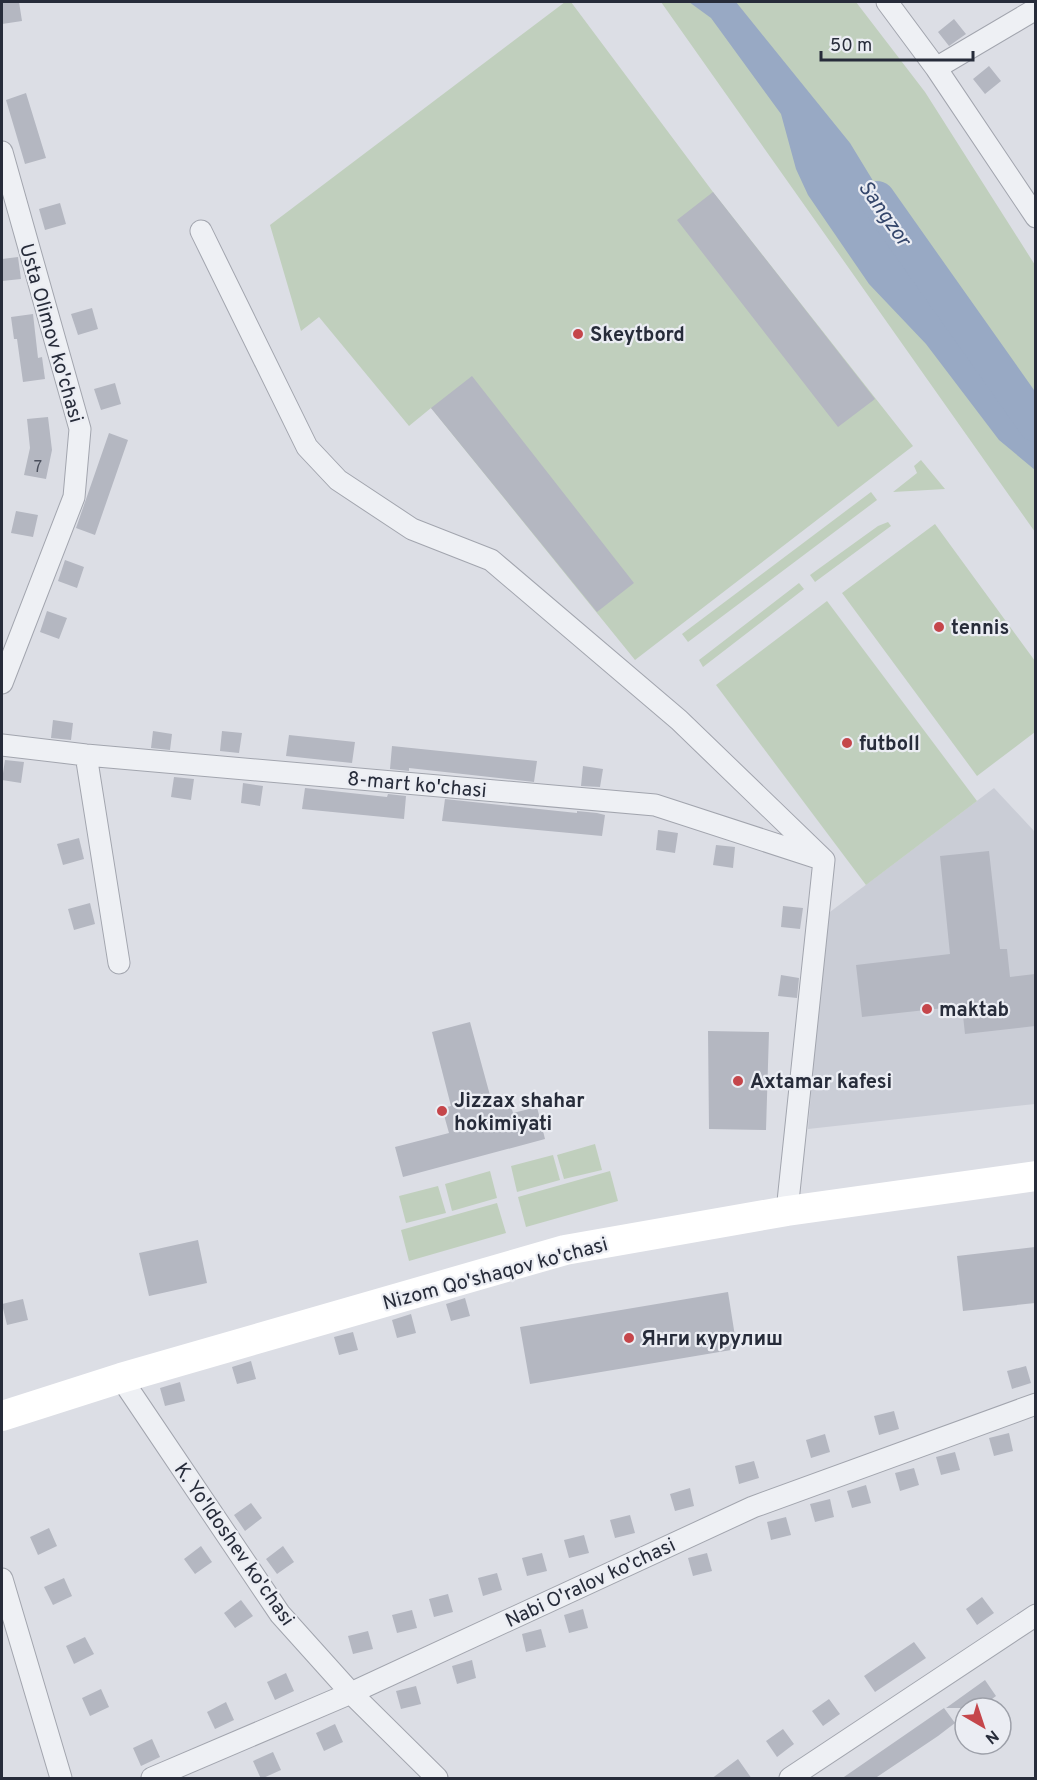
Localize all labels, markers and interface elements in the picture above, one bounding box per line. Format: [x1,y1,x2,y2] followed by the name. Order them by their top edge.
[821,24,972,62] scale bar
[830,35,872,58] text: 50 m
[851,176,917,254] water label: Sangzor
[12,241,88,426] street label: Usta Olimov ko'chasi
[590,323,685,349] place label: Skeytbord
[571,327,585,341] marker: Skeytbord
[34,458,42,478] house number: 7
[951,616,1009,642] place label: tennis
[932,620,946,634] marker: tennis
[859,732,920,758] place label: futboll
[840,736,854,750] marker: futboll
[346,767,488,805] street label: 8-mart ko'chasi
[939,998,1009,1024] place label: maktab
[920,1002,934,1016] marker: maktab
[750,1070,892,1096] place label: Axtamar kafesi
[731,1074,745,1088] marker: Axtamar kafesi
[454,1089,585,1138] place label: Jizzax shahar hokimiyati
[435,1104,449,1118] marker: Jizzax shahar hokimiyati
[380,1232,611,1318] street label: Nizom Qo'shaqov ko'chasi
[641,1327,783,1353] place label: Янги курулиш
[622,1331,636,1345] marker: Янги курулиш
[167,1458,299,1632] street label: K. Yo'ldoshev ko'chasi
[502,1533,680,1635] street label: Nabi O'ralov ko'chasi
[953,1696,1013,1756] north arrow
[980,1725,1002,1747] text: N

